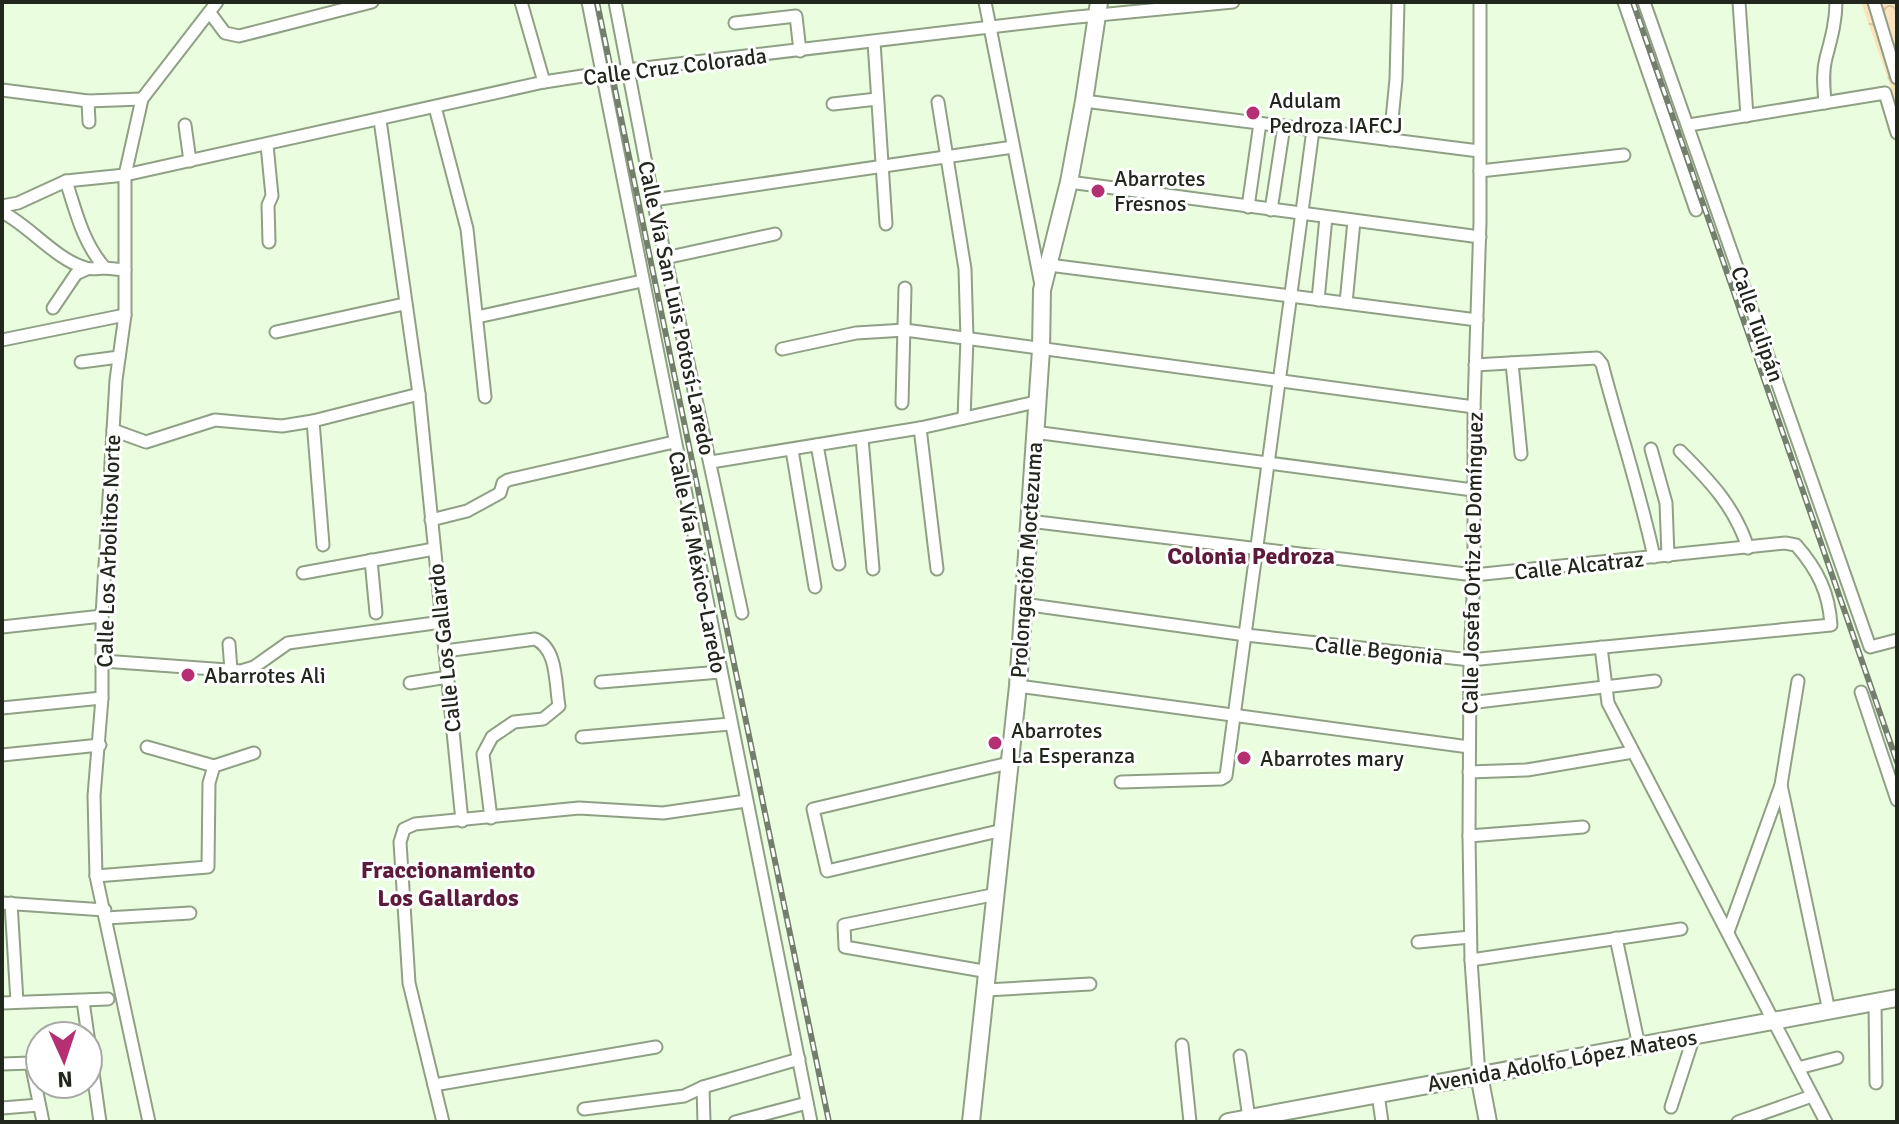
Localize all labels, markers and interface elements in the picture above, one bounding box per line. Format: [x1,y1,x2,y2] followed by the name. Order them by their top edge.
[582,42,768,91] street label: Calle Cruz Colorada
[1269,87,1403,139] place label: Adulam Pedroza IAFCJ
[1244,104,1262,122] marker: Adulam Pedroza IAFCJ
[632,158,721,458] street label: Calle Vía San Luis Potosí-Laredo
[1114,165,1205,217] place label: Abarrotes Fresnos
[1089,182,1107,200] marker: Abarrotes Fresnos
[1725,263,1790,386] street label: Calle Tulipán
[1456,411,1489,715] street label: Calle Josefa Ortiz de Domínguez
[91,434,126,668] street label: Calle Los Arbolitos Norte
[1005,441,1048,679] street label: Prolongación Moctezuma
[663,449,732,675] street label: Calle Vía México-Laredo
[1167,541,1335,571] district label: Colonia Pedroza
[1513,545,1645,586] street label: Calle Alcatraz
[422,562,467,734] street label: Calle Los Gallardo
[1313,630,1445,671] street label: Calle Begonia
[204,662,326,689] place label: Abarrotes Ali
[179,666,197,684] marker: Abarrotes Ali
[1011,717,1135,769] place label: Abarrotes La Esperanza
[986,734,1004,752] marker: Abarrotes La Esperanza
[1260,745,1405,772] place label: Abarrotes mary
[1235,749,1253,767] marker: Abarrotes mary
[361,855,535,913] district label: Fraccionamiento Los Gallardos
[24,1020,104,1100] north arrow
[1425,1023,1699,1098] street label: Avenida Adolfo López Mateos
[57,1066,73,1093] text: N

